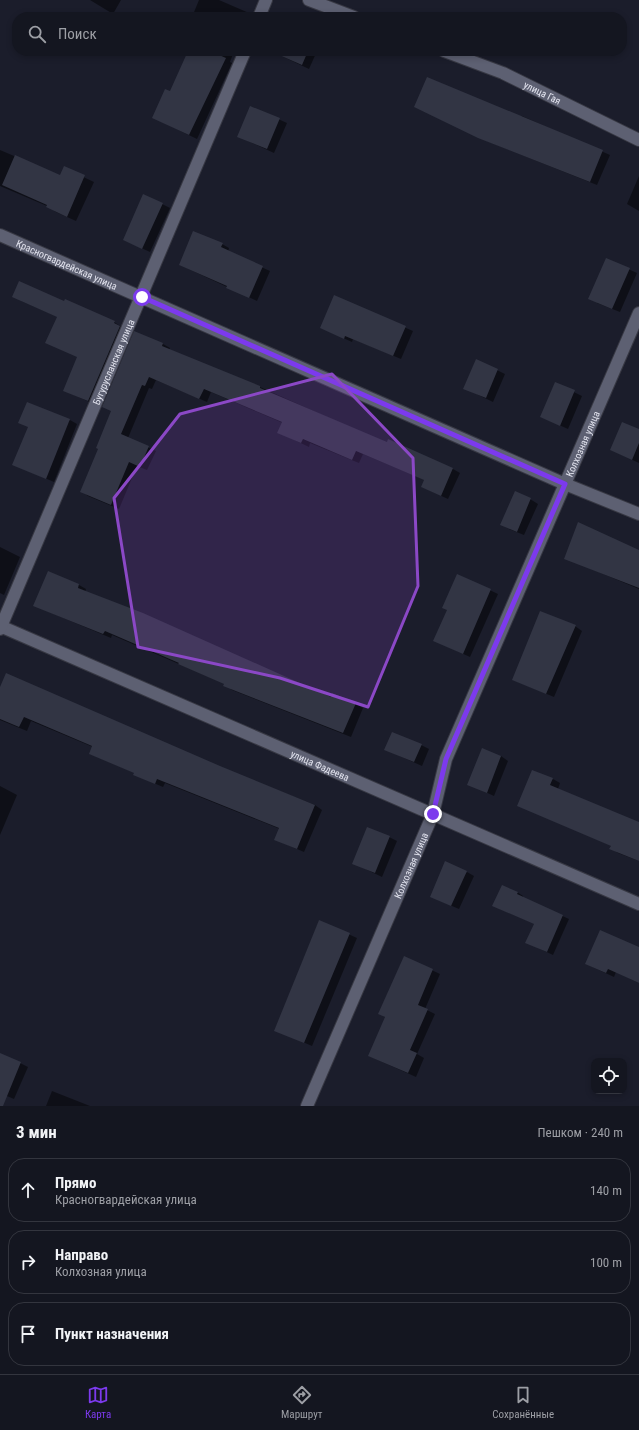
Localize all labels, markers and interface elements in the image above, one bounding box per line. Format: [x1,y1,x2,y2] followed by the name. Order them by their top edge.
[12,12,627,56] search box
[26,23,48,45] icon: search
[58,25,97,43] text: Поиск
[522,79,563,107] street label: улица Гая
[14,238,119,292] street label: Красногвардейская улица
[133,288,151,306] route start
[91,318,137,407] street label: Бугурусланская улица
[564,409,602,479] street label: Колхозная улица
[289,748,351,783] street label: улица Фадеева
[424,805,442,823] route end
[392,831,430,900] street label: Колхозная улица
[591,1058,627,1094] map controls
[591,1058,627,1094] button: locate
[16,1122,57,1142] text: 3 мин
[537,1125,623,1140] text: Пешком · 240 m
[55,1174,96,1192] text: Прямо
[17,1179,39,1201] icon: ahead
[590,1183,622,1198] text: 140 m
[55,1192,197,1207] text: Красногвардейская улица
[55,1246,108,1264] text: Направо
[17,1251,39,1273] icon: right
[590,1255,622,1270] text: 100 m
[55,1264,147,1279] text: Колхозная улица
[17,1323,39,1345] icon: arrive
[55,1325,169,1343] text: Пункт назначения
[85,1384,111,1421] tab: Карта
[281,1384,322,1421] tab: Маршрут
[492,1384,554,1421] tab: Сохранённые

